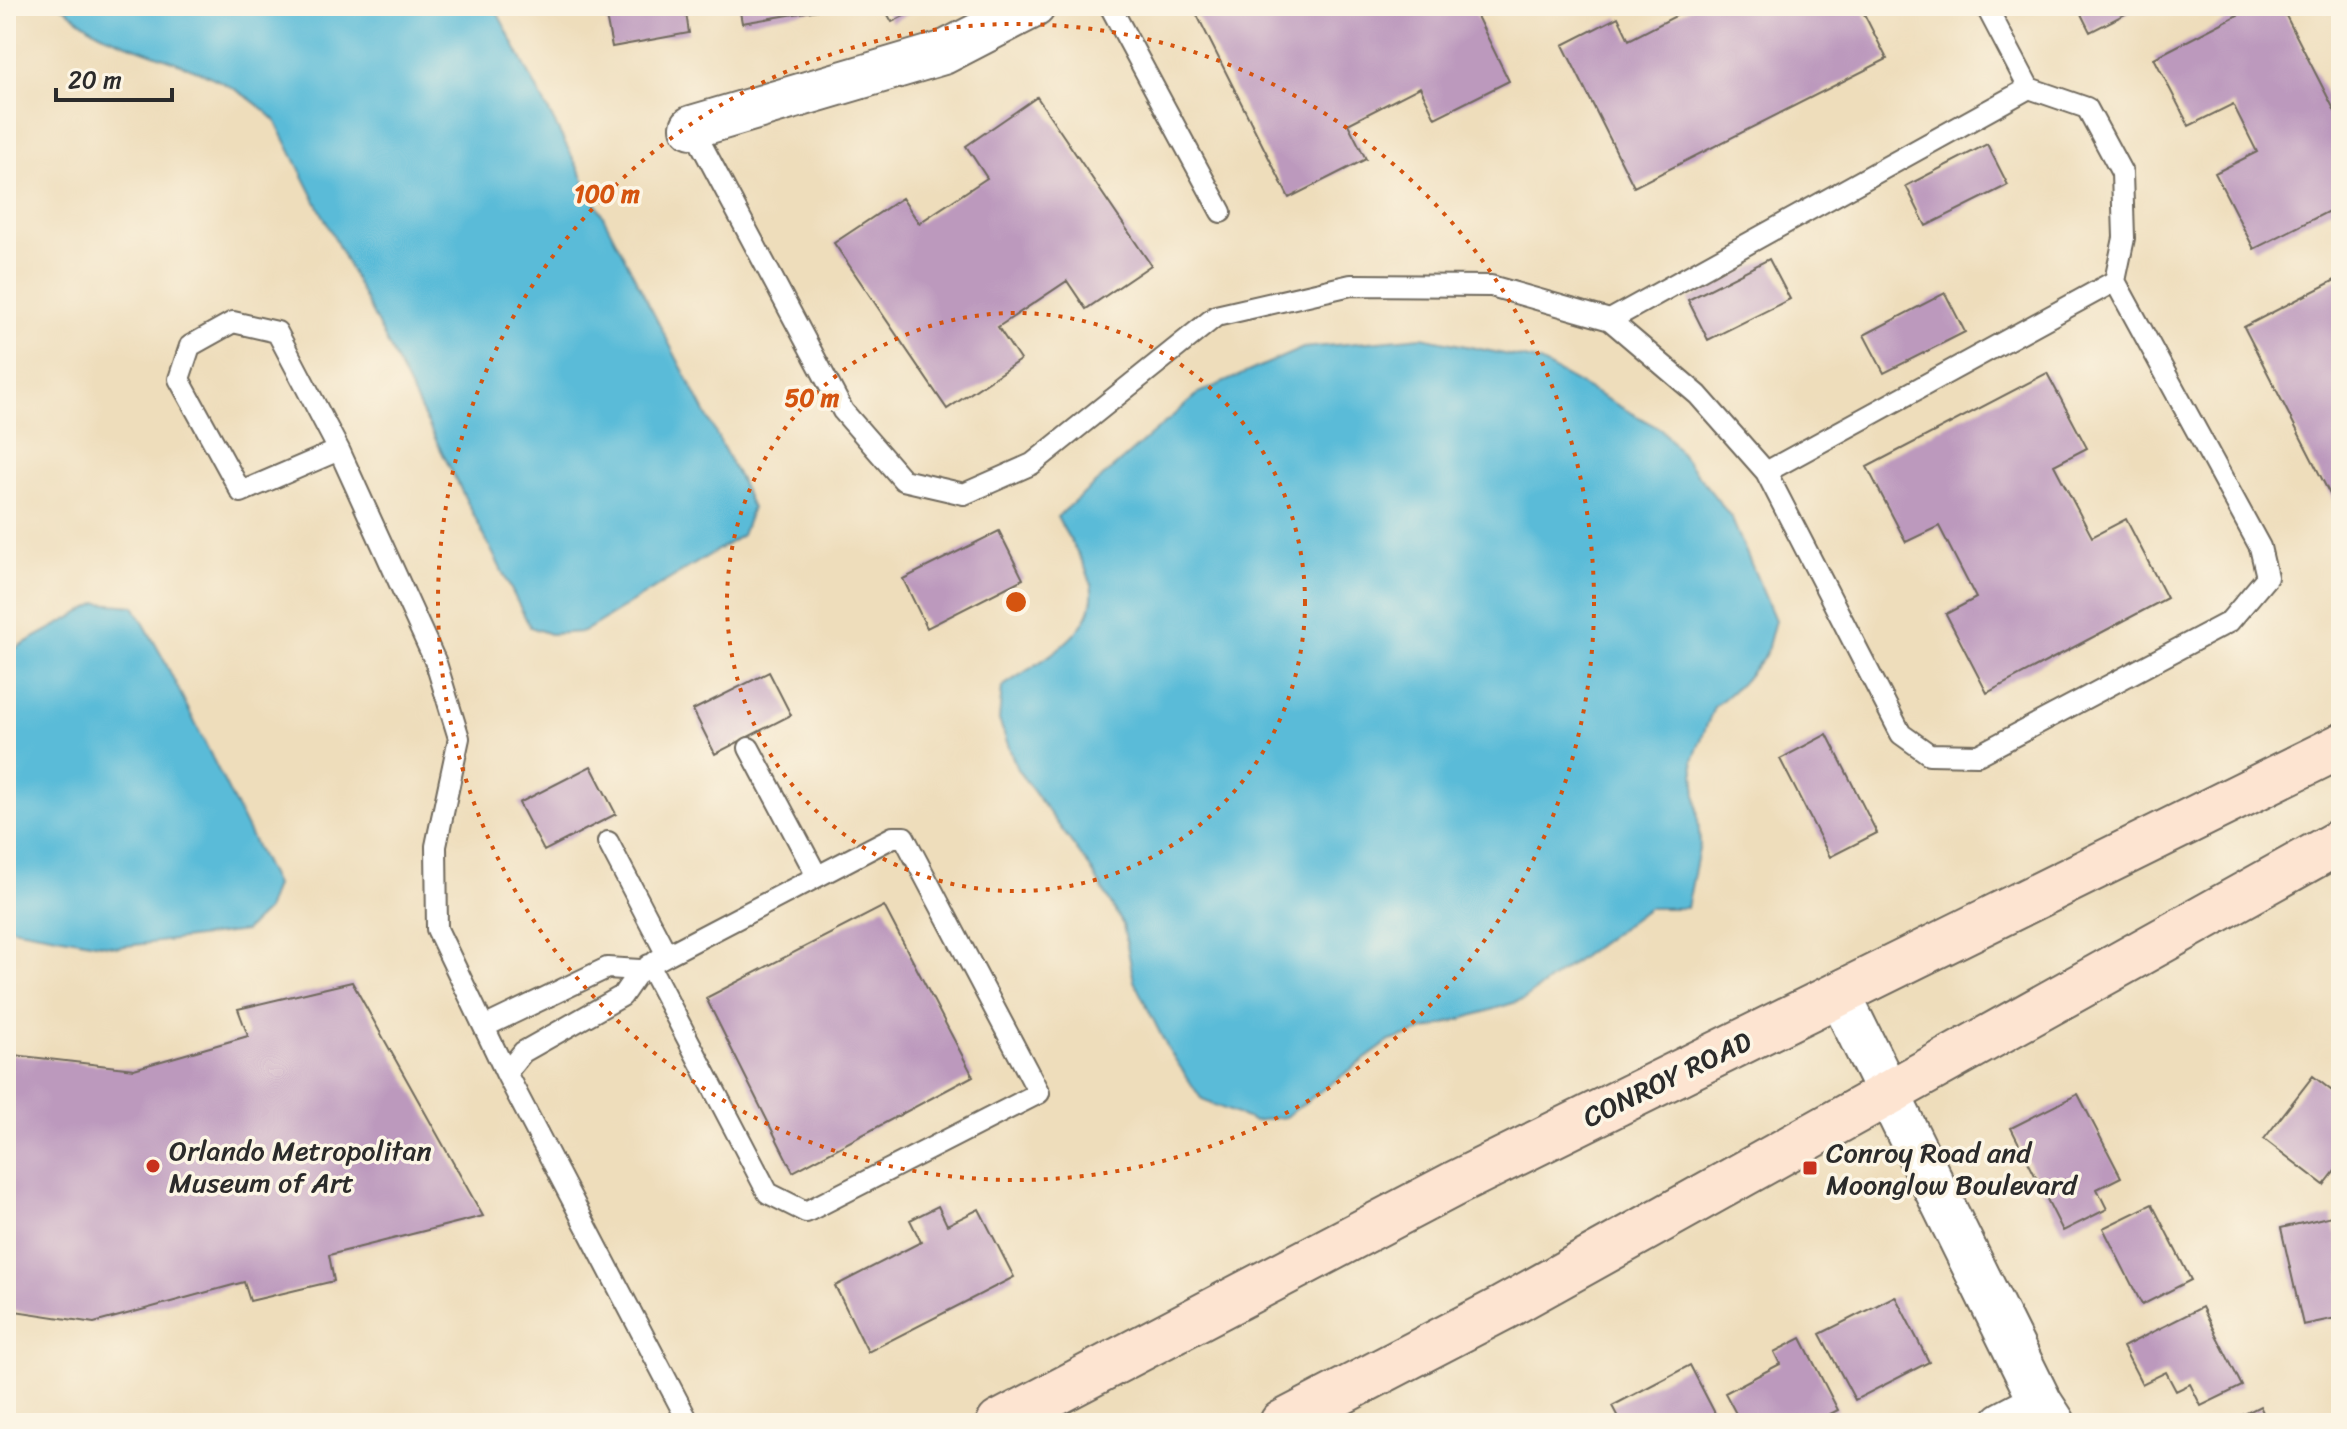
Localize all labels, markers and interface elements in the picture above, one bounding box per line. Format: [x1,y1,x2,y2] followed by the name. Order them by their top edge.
[56,52,172,102] scale bar
[68,59,122,101] text: 20 m
[574,173,640,215] text: 100 m
[785,377,840,419] text: 50 m
[1002,588,1030,616] centre of rings
[1574,1017,1760,1141] street label: CONROY ROAD
[169,1126,432,1207] place label: Orlando Metropolitan Museum of Art
[1826,1128,2079,1209] place label: Conroy Road and Moonglow Boulevard
[144,1157,162,1175] marker: Orlando Metropolitan Museum of Art
[1801,1159,1819,1177] marker: Conroy Road and Moonglow Boulevard

